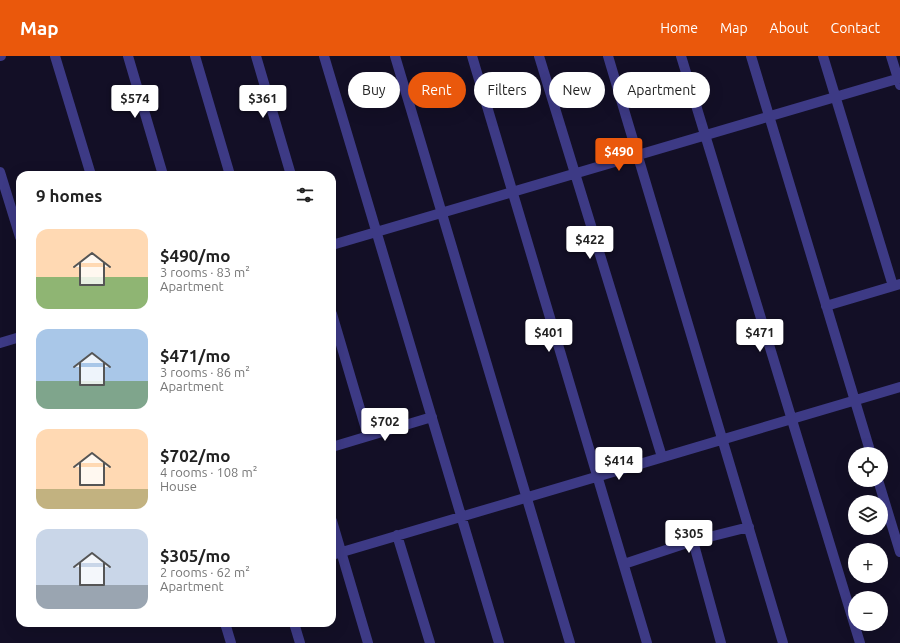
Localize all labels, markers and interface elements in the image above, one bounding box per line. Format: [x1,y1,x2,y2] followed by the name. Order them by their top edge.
[20,17,59,39] text: Map
[660,20,698,36] text: Home
[720,20,748,36] text: Map
[770,20,809,36] text: About
[831,20,880,36] text: Contact
[348,72,400,108] chip: Buy
[408,72,466,108] chip: Rent
[474,72,541,108] chip: Filters
[549,72,605,108] chip: New
[613,72,710,108] chip: Apartment
[111,85,159,119] pin: $574
[239,85,287,119] pin: $361
[120,91,150,105] text: $574
[248,91,278,105] text: $361
[595,138,643,172] pin: $490
[604,144,634,158] text: $490
[294,184,316,206] icon: filters
[36,186,102,205] text: 9 homes
[566,226,614,260] pin: $422
[575,232,605,246] text: $422
[68,245,116,293] icon: home
[160,246,230,265] text: $490/mo
[160,265,250,279] text: 3 rooms · 83 m²
[160,279,224,293] text: Apartment
[525,319,573,353] pin: $401
[736,319,784,353] pin: $471
[534,325,564,339] text: $401
[745,325,775,339] text: $471
[68,345,116,393] icon: home
[160,346,230,365] text: $471/mo
[160,365,250,379] text: 3 rooms · 86 m²
[160,379,224,393] text: Apartment
[361,408,409,442] pin: $702
[370,414,400,428] text: $702
[68,445,116,493] icon: home
[160,446,230,465] text: $702/mo
[595,447,643,481] pin: $414
[848,447,888,631] map controls
[848,447,888,487] button: locate
[604,453,634,467] text: $414
[160,465,257,479] text: 4 rooms · 108 m²
[160,479,197,493] text: House
[848,495,888,535] button: layers
[665,520,713,554] pin: $305
[674,526,704,540] text: $305
[848,543,888,583] button: +
[68,545,116,593] icon: home
[160,546,230,565] text: $305/mo
[160,565,250,579] text: 2 rooms · 62 m²
[160,579,224,593] text: Apartment
[848,591,888,631] button: −

